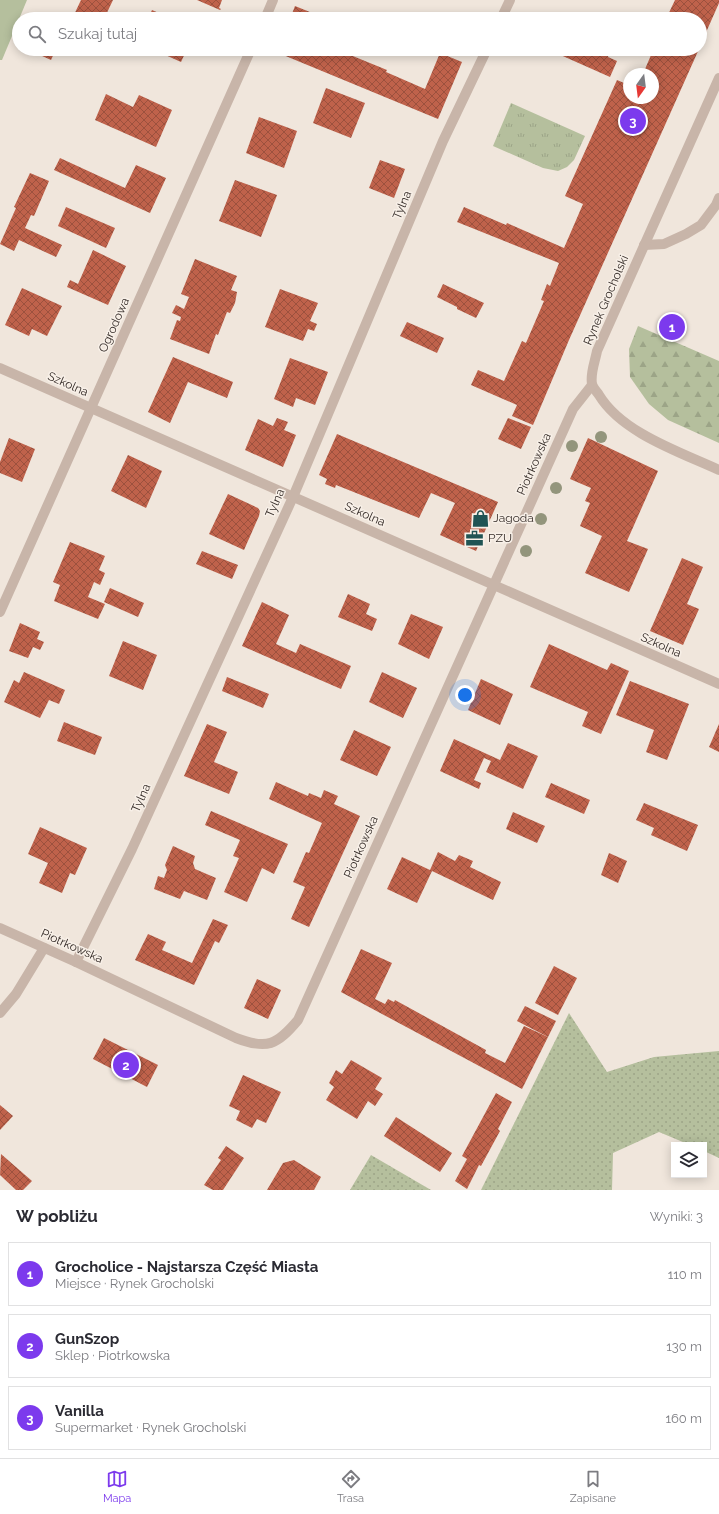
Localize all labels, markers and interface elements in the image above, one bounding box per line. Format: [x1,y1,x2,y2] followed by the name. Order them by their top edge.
[12,12,707,56] search box
[26,23,48,45] icon: search
[58,25,137,43] text: Szukaj tutaj
[623,68,659,104] north arrow
[620,106,646,136] pin: 3
[390,189,414,221] street label: Tylna
[581,253,631,347] street label: Rynek Grocholski
[96,296,132,354] street label: Ogrodowa
[659,312,685,342] pin: 1
[45,369,91,399] street label: Szkolna
[514,431,554,497] street label: Piotrkowska
[263,487,287,519] street label: Tylna
[342,499,388,529] street label: Szkolna
[470,508,490,528] shop icon: Jagoda
[493,511,534,525] place label: Jagoda
[465,528,485,548] office icon: PZU
[488,531,512,545] place label: PZU
[638,630,684,660] street label: Szkolna
[455,685,475,705] your location
[129,782,153,814] street label: Tylna
[341,814,381,880] street label: Piotrkowska
[39,926,105,966] street label: Piotrkowska
[113,1050,139,1080] pin: 2
[671,1142,707,1178] map controls
[671,1142,707,1178] button: layers
[16,1206,98,1226] text: W pobliżu
[650,1209,703,1224] text: Wyniki: 3
[55,1258,318,1276] text: Grocholice - Najstarsza Część Miasta
[27,1267,33,1282] text: 1
[668,1267,702,1282] text: 110 m
[55,1276,214,1291] text: Miejsce · Rynek Grocholski
[55,1330,119,1348] text: GunSzop
[26,1339,34,1354] text: 2
[666,1339,702,1354] text: 130 m
[55,1348,170,1363] text: Sklep · Piotrkowska
[55,1402,104,1420] text: Vanilla
[26,1411,34,1426] text: 3
[665,1411,702,1426] text: 160 m
[55,1420,246,1435] text: Supermarket · Rynek Grocholski
[103,1468,131,1505] tab: Mapa
[337,1468,364,1505] tab: Trasa
[570,1468,616,1505] tab: Zapisane

